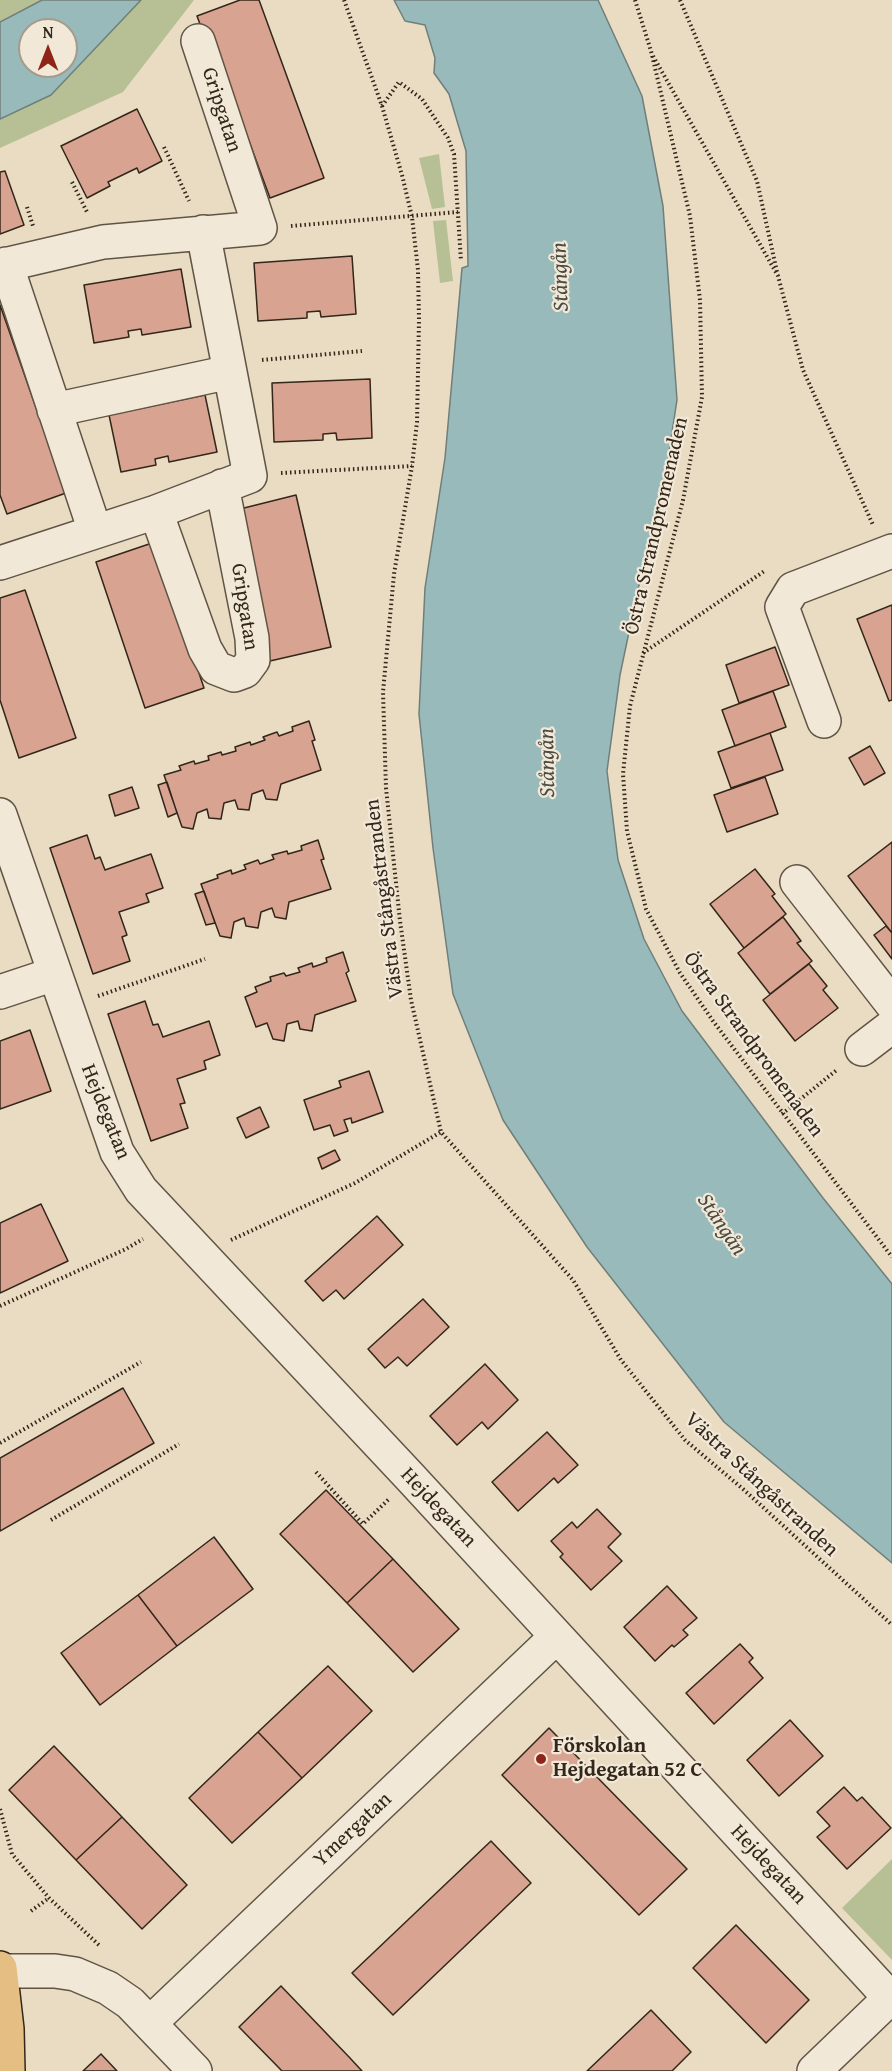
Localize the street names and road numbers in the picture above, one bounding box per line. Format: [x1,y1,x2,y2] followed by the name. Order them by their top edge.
[195,64,247,156] street label: Gripgatan
[620,415,694,637] street label: Östra Strandpromenaden
[225,562,263,652] street label: Gripgatan
[360,798,410,1000] street label: Västra Stångåstranden
[677,948,829,1142] street label: Östra Strandpromenaden
[75,1061,135,1163] street label: Hejdegatan
[679,1407,843,1563] street label: Västra Stångåstranden
[395,1463,481,1553] street label: Hejdegatan
[309,1787,397,1873] street label: Ymergatan
[725,1820,811,1910] street label: Hejdegatan

